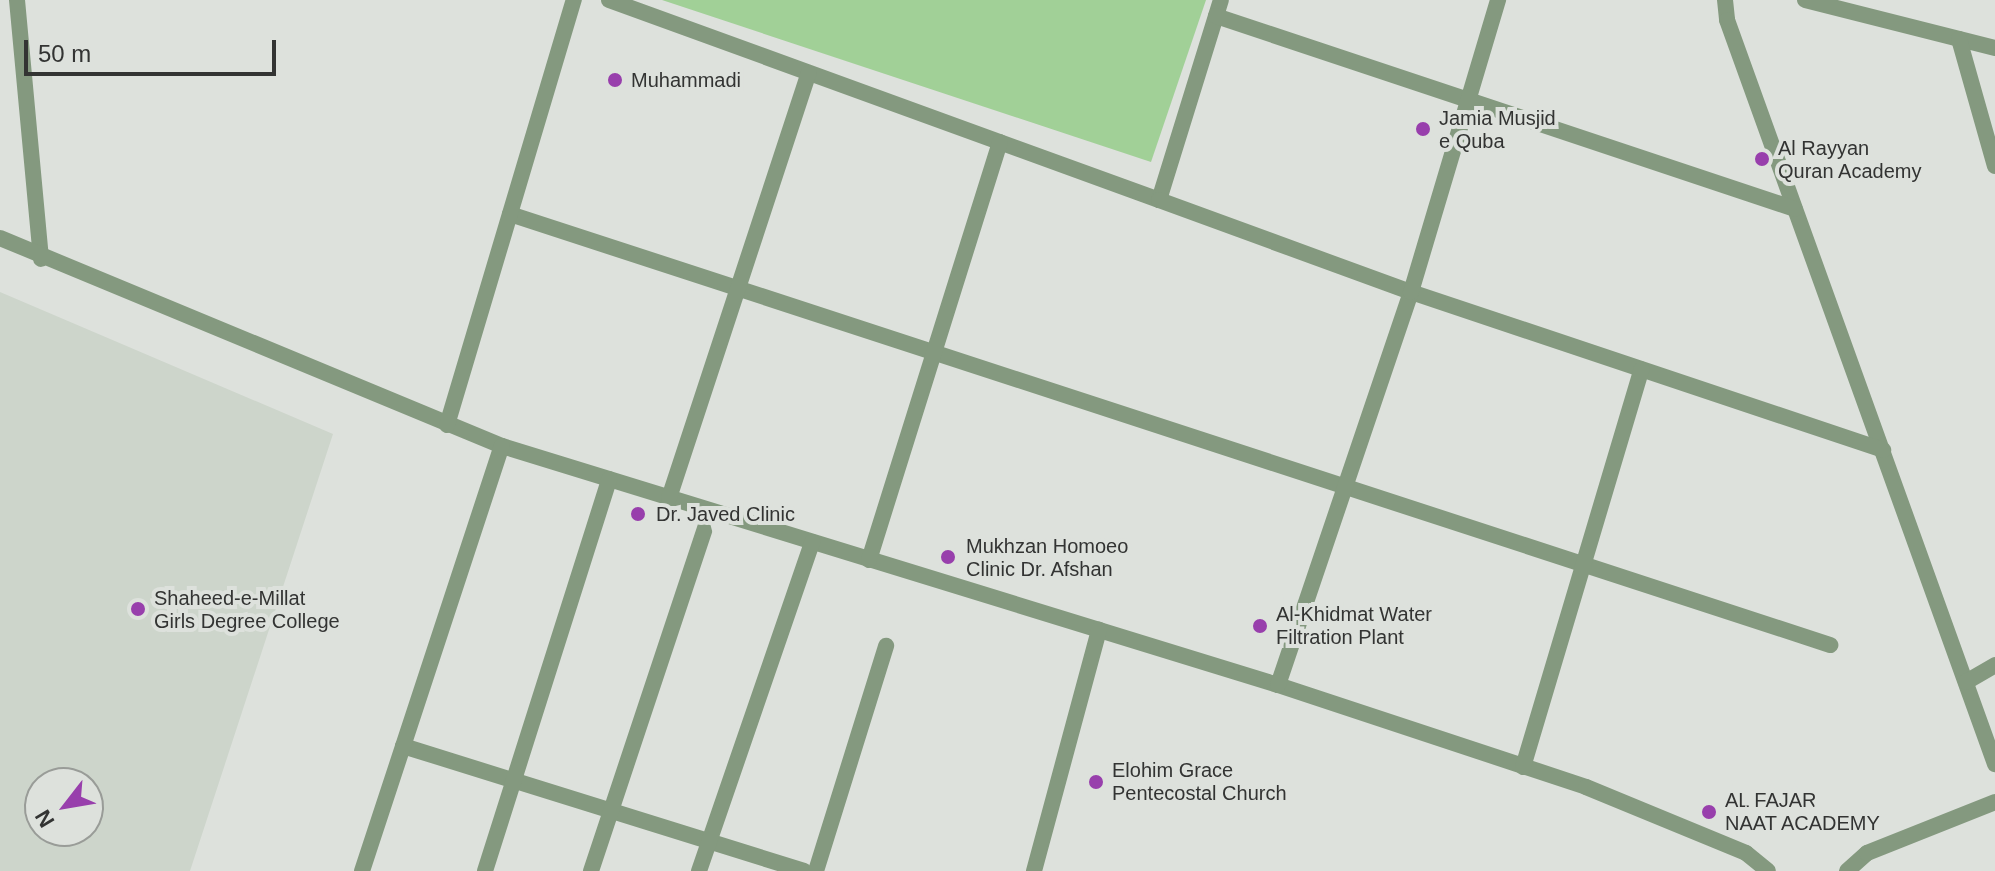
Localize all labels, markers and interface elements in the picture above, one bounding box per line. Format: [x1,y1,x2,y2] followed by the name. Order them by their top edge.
[28,24,280,74] scale bar
[38,40,91,67] text: 50 m
[631,68,741,92] place label: Muhammadi
[606,71,624,89] marker: Muhammadi
[1439,106,1556,153] place label: Jamia Musjid e Quba
[1414,120,1432,138] marker: Jamia Musjid e Quba
[1778,136,1923,183] place label: Al Rayyan Quran Academy
[1753,150,1771,168] marker: Al Rayyan Quran Academy
[656,502,795,526] place label: Dr. Javed Clinic
[627,503,649,525] marker: Dr. Javed Clinic
[966,534,1128,581] place label: Mukhzan Homoeo Clinic Dr. Afshan
[937,546,959,568] marker: Mukhzan Homoeo Clinic Dr. Afshan
[154,586,340,633] place label: Shaheed-e-Millat Girls Degree College
[129,600,147,618] marker: Shaheed-e-Millat Girls Degree College
[1276,602,1432,649] place label: Al-Khidmat Water Filtration Plant
[1251,617,1269,635] marker: Al-Khidmat Water Filtration Plant
[1112,758,1287,805] place label: Elohim Grace Pentecostal Church
[24,767,104,847] north arrow
[1087,773,1105,791] marker: Elohim Grace Pentecostal Church
[1725,788,1881,835] place label: AL FAJAR NAAT ACADEMY
[1700,803,1718,821] marker: AL FAJAR NAAT ACADEMY
[30,805,60,832] text: N

